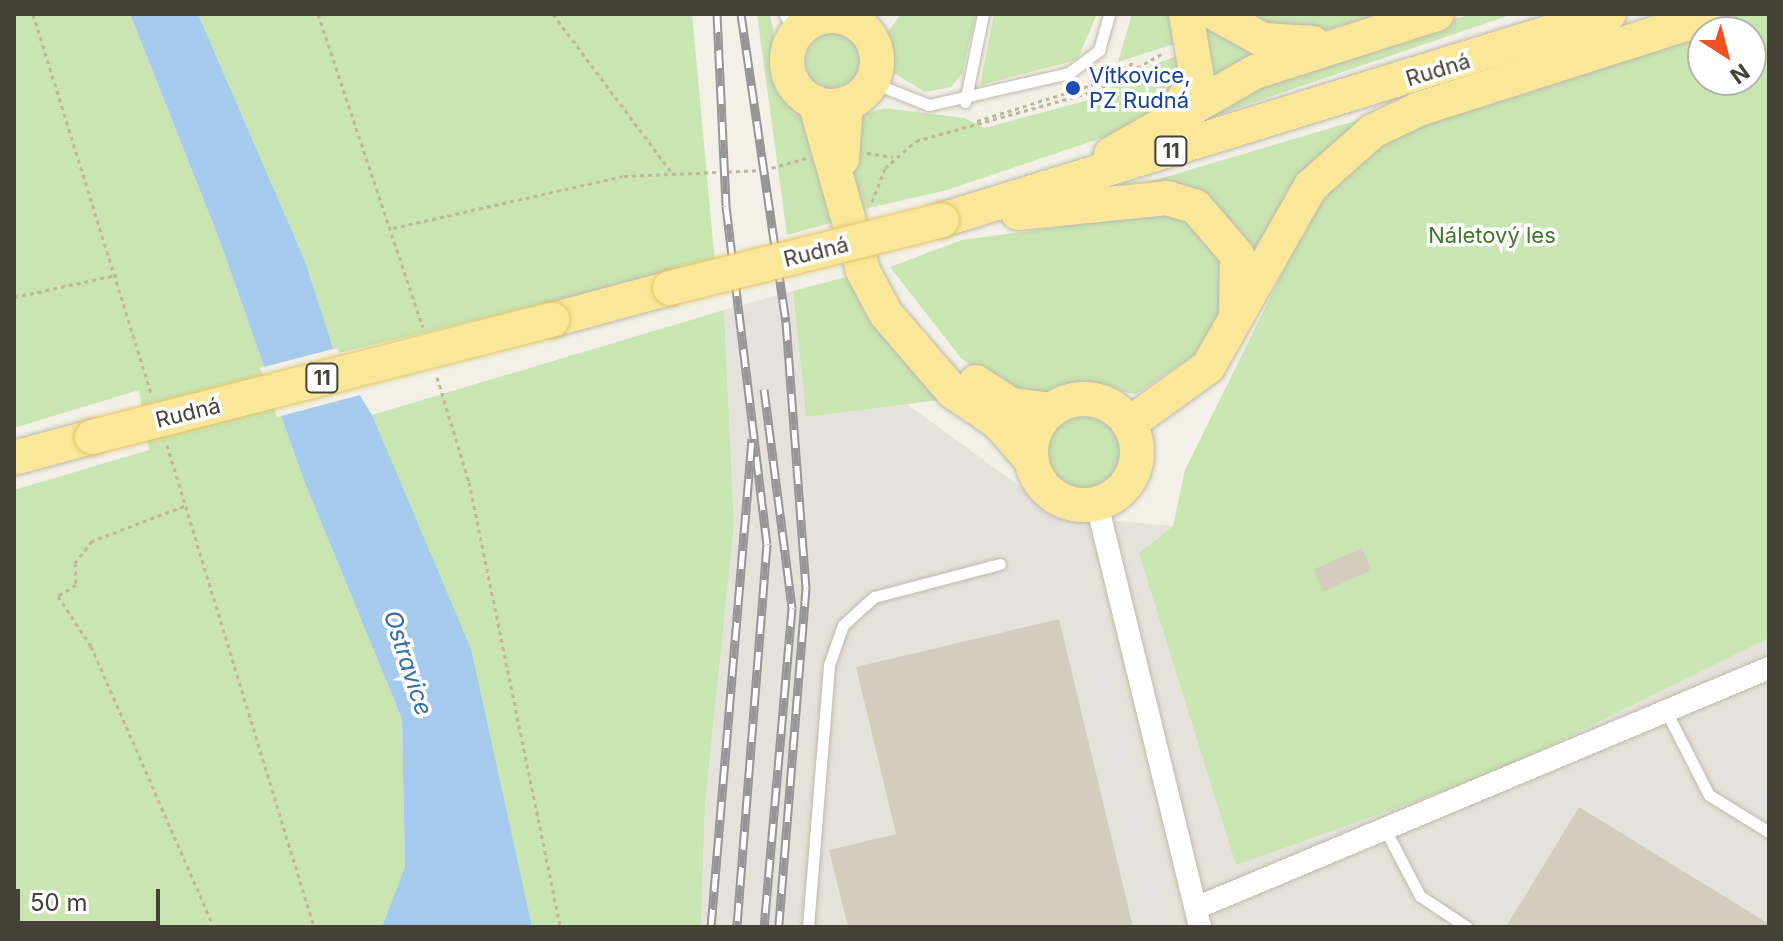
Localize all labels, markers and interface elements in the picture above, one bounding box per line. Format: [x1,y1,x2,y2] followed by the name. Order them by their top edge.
[1687,16,1767,96] north arrow
[1403,48,1473,92] street label: Rudná
[1726,58,1754,89] text: N
[1089,62,1190,114] place label: Vítkovice, PZ Rudná
[1064,79,1082,97] marker: Vítkovice, PZ Rudná
[1153,135,1189,167] road number: 11
[1428,223,1556,249] park label: Náletový les
[781,231,851,273] street label: Rudná
[304,362,340,394] road number: 11
[153,392,223,434] street label: Rudná
[378,607,438,719] water label: Ostravice
[20,873,164,923] scale bar
[30,888,88,917] text: 50 m

